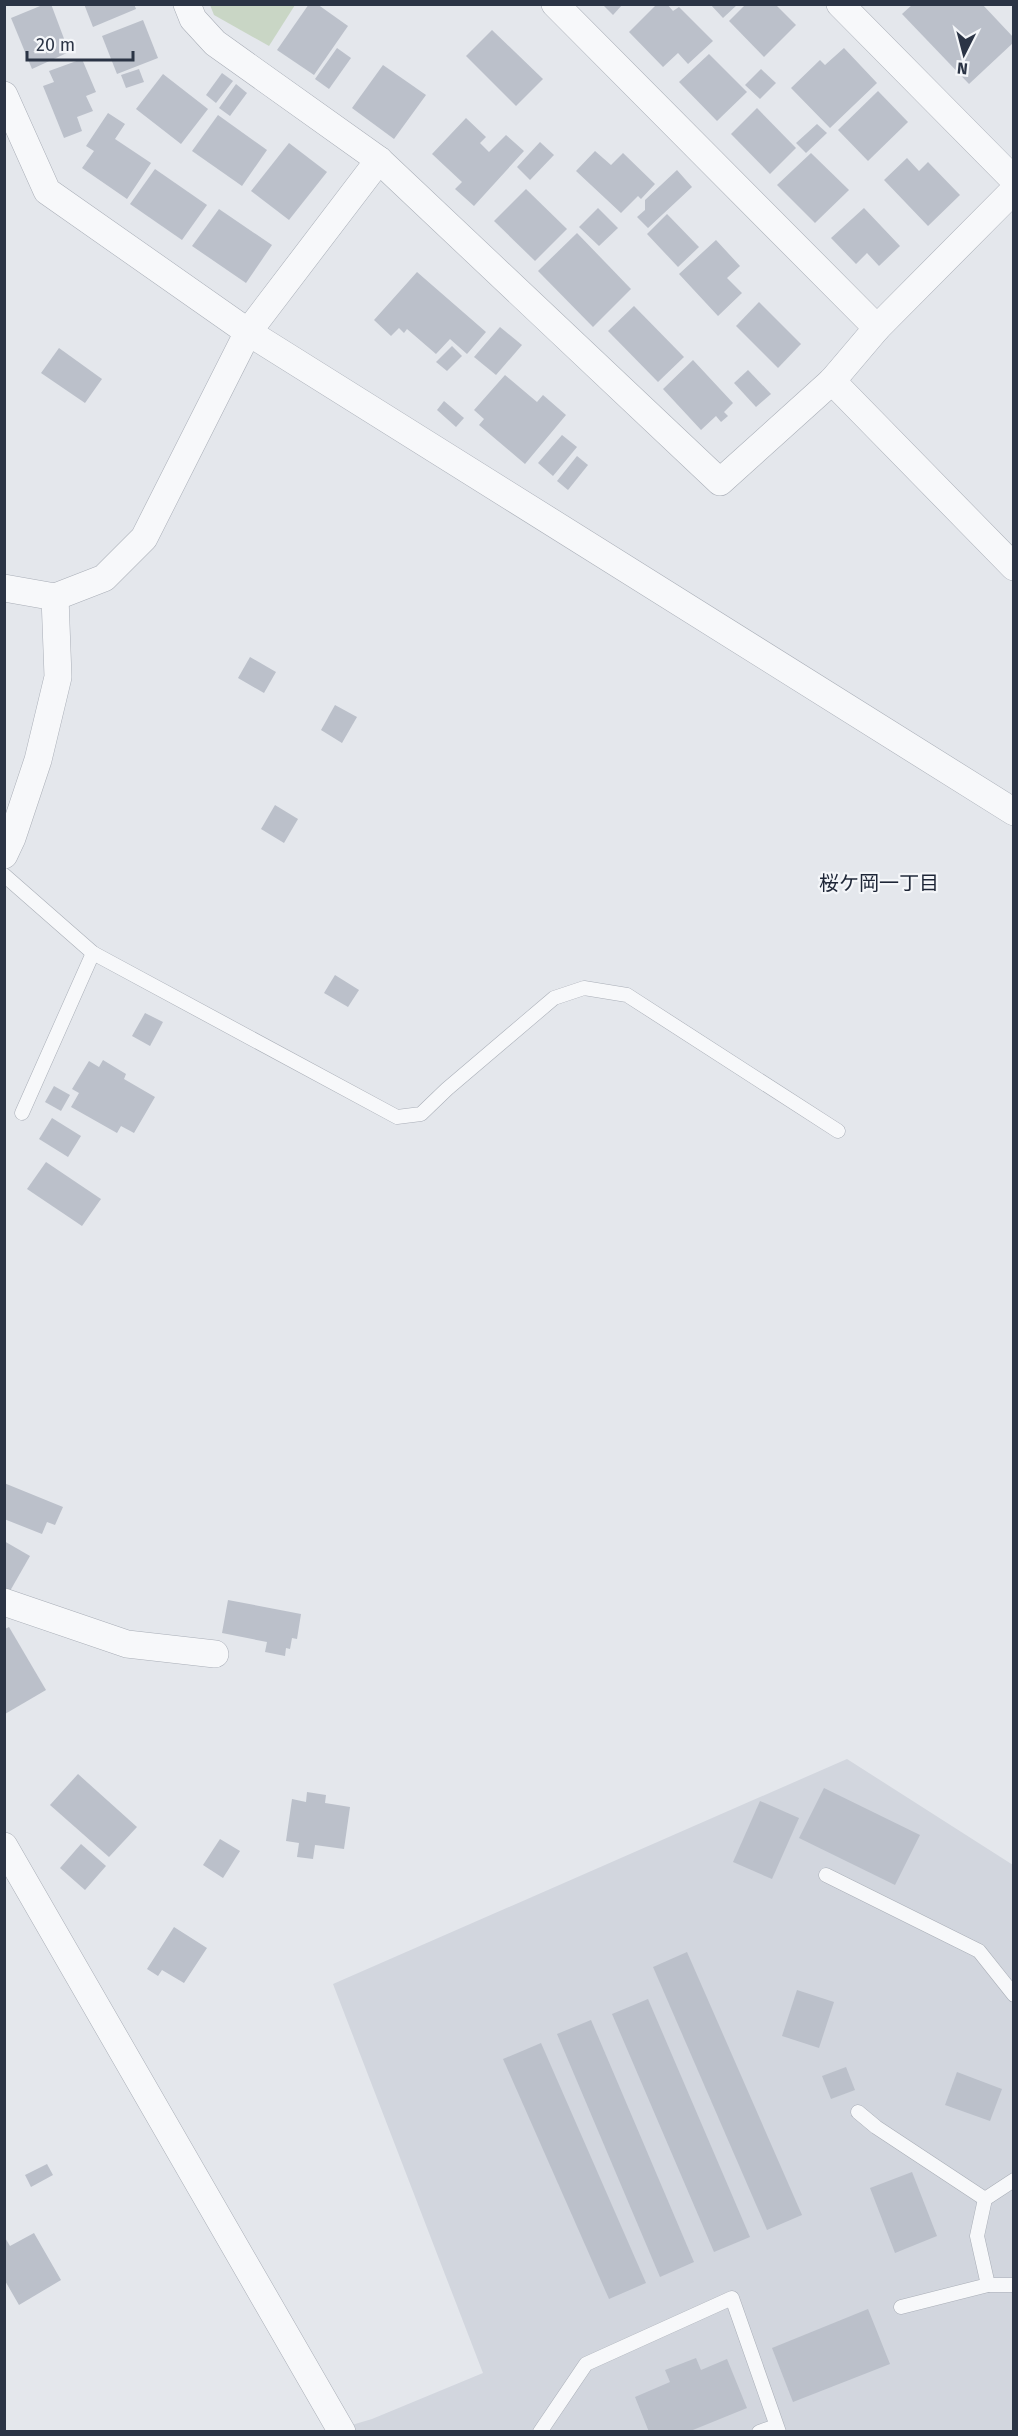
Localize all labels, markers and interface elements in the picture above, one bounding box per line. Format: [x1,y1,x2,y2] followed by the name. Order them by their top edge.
[27,24,134,62] scale bar
[934,24,994,84] north arrow
[36,34,75,56] text: 20 m
[956,58,969,78] text: N
[819,871,939,895] district label: 桜ケ岡一丁目

